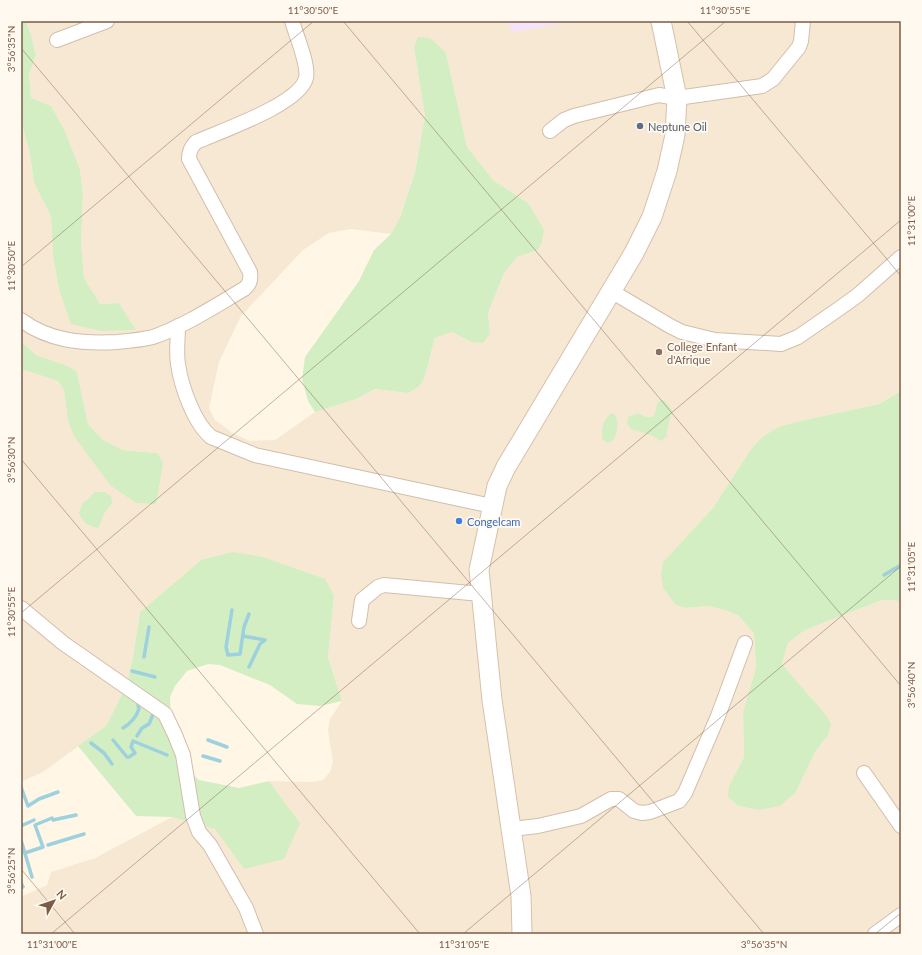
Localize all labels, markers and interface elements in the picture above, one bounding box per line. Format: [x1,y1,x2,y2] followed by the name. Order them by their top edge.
[288,4,338,16] text: 11°30'50"E
[700,4,750,16] text: 11°30'55"E
[5,26,17,72] text: 3°56'35"N
[648,120,707,133] place label: Neptune Oil
[635,121,645,131] marker: Neptune Oil
[905,196,917,246] text: 11°31'00"E
[5,241,17,291] text: 11°30'50"E
[667,340,737,366] place label: College Enfant d'Afrique
[654,347,664,357] marker: College Enfant d'Afrique
[5,437,17,483] text: 3°56'30"N
[467,515,520,528] place label: Congelcam
[454,516,464,526] marker: Congelcam
[905,542,917,592] text: 11°31'05"E
[5,587,17,637] text: 11°30'55"E
[905,662,917,708] text: 3°56'40"N
[5,848,17,894] text: 3°56'25"N
[34,881,74,921] north arrow
[54,887,70,902] text: N
[27,938,77,950] text: 11°31'00"E
[439,938,489,950] text: 11°31'05"E
[741,938,787,950] text: 3°56'35"N

